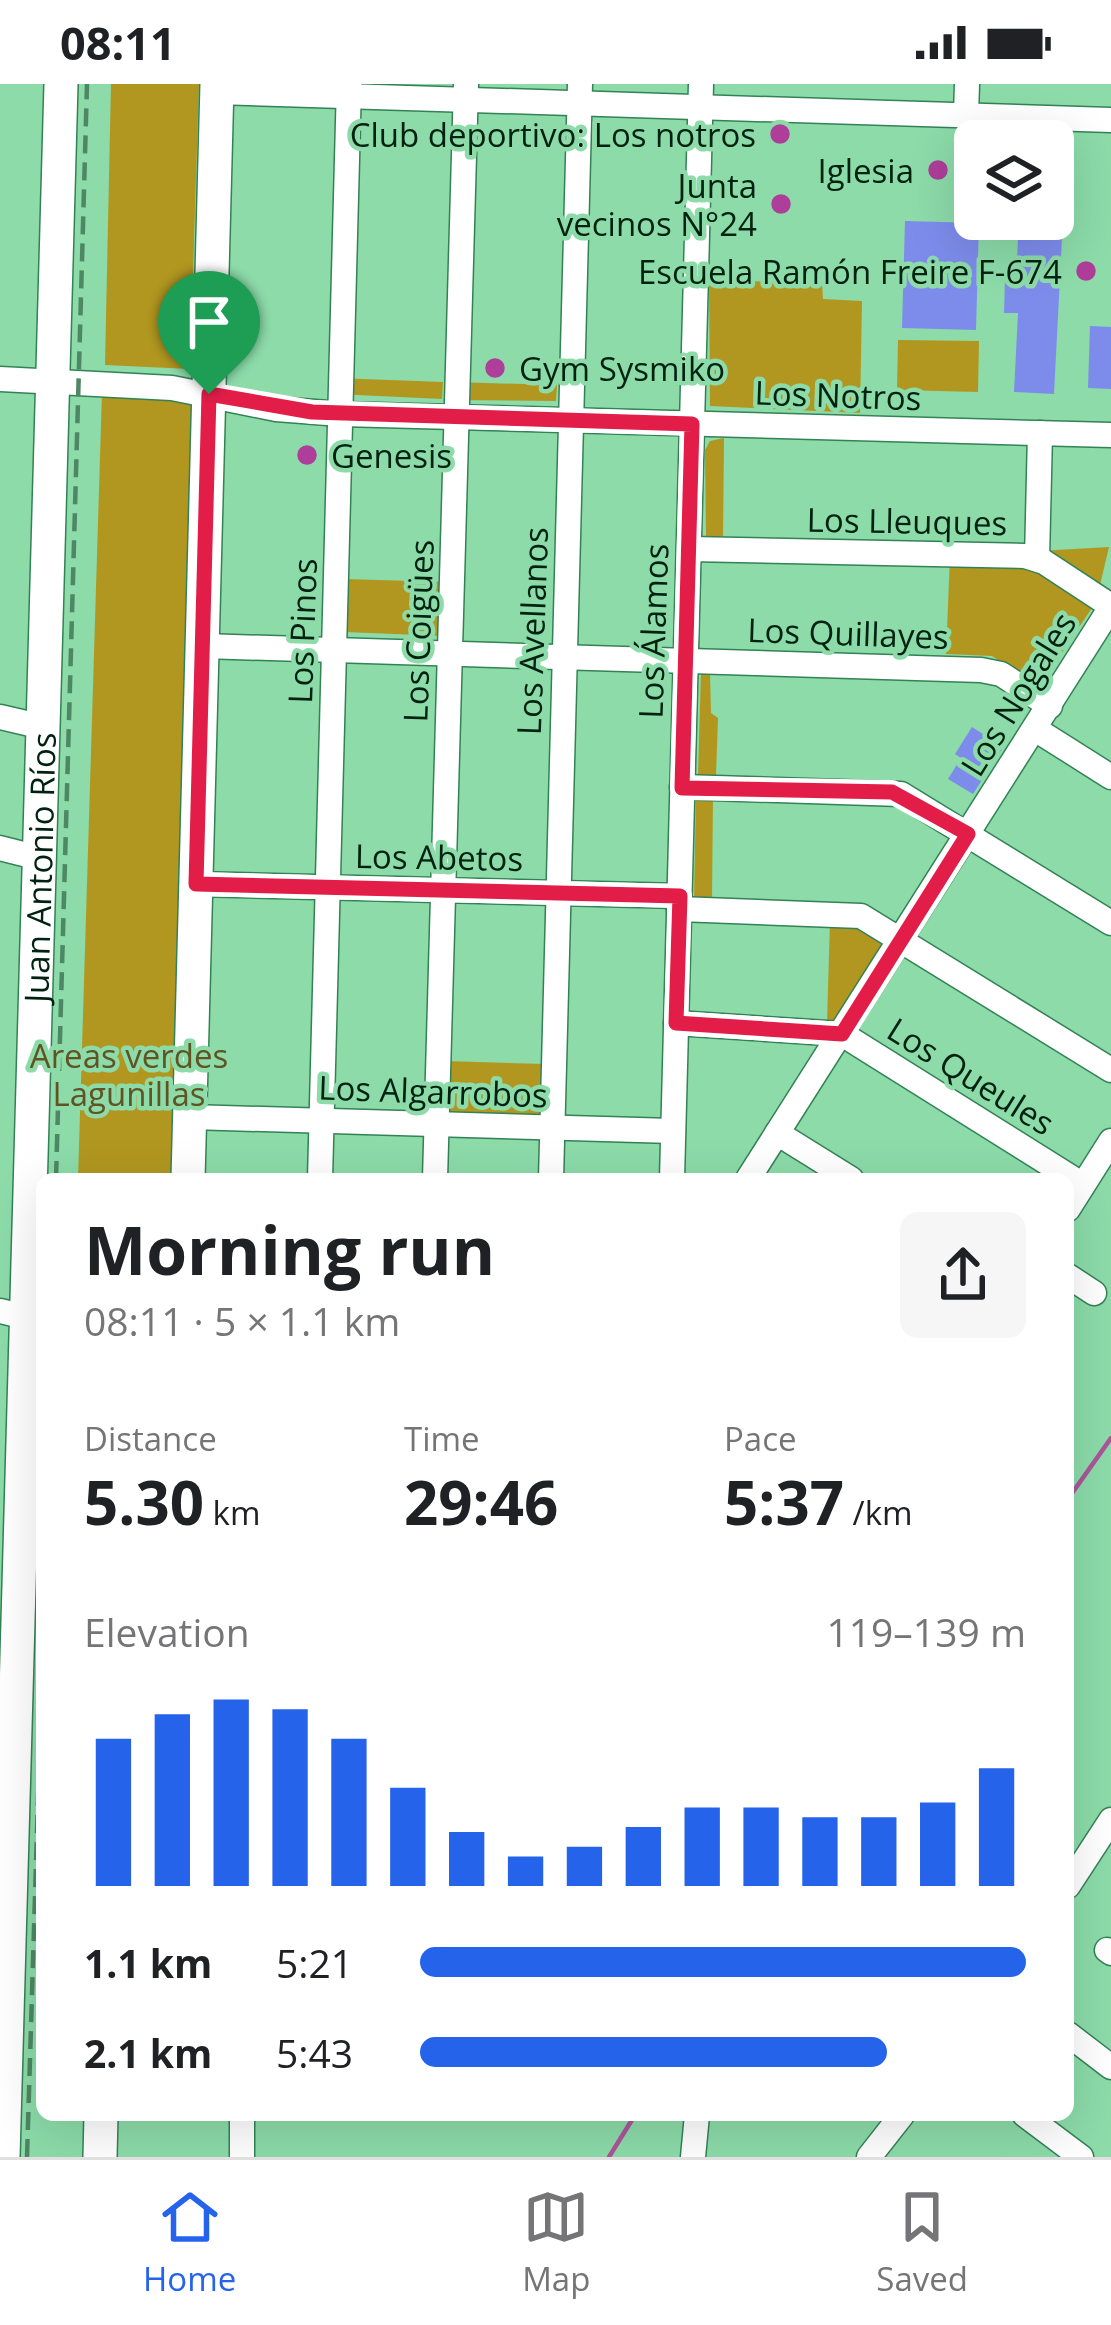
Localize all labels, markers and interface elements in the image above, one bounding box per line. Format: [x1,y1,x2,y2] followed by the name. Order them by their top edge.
[60,12,176,73] text: 08:11
[350,112,756,157] place label: Club deportivo: Los notros
[954,120,1074,240] map controls
[954,120,1074,240] button: layers
[767,121,793,147] marker: Club deportivo: Los notros
[818,148,914,193] place label: Iglesia
[925,157,951,183] marker: Iglesia
[557,163,757,246] place label: Junta vecinos N°24
[768,191,794,217] marker: Junta vecinos N°24
[638,249,1062,294] place label: Escuela Ramón Freire F-674
[1073,258,1099,284] marker: Escuela Ramón Freire F-674
[158,271,260,394] pin
[176,289,242,355] icon: arrive
[519,346,725,391] place label: Gym Sysmiko
[482,355,508,381] marker: Gym Sysmiko
[754,370,922,420] street label: Los Notros
[331,433,452,478] place label: Genesis
[294,442,320,468] marker: Genesis
[806,497,1008,545] street label: Los Lleuques
[506,526,558,736] street label: Los Avellanos
[392,539,444,723] street label: Los Coigües
[627,543,679,719] street label: Los Álamos
[277,558,327,704] street label: Los Pinos
[950,604,1086,784] street label: Los Nogales
[747,607,949,659] street label: Los Quillayes
[13,732,65,1006] street label: Juan Antonio Ríos
[354,833,524,881] street label: Los Abetos
[879,1007,1063,1145] street label: Los Queules
[30,1033,228,1116] park label: Areas verdes Lagunillas
[318,1065,548,1117] street label: Los Algarrobos
[84,1204,495,1294] text: Morning run
[900,1212,1026,1338] button: share
[84,1294,400,1347] text: 08:11 · 5 × 1.1 km
[84,1416,217,1461] text: Distance
[404,1416,480,1461] text: Time
[724,1416,797,1461] text: Pace
[84,1461,204,1543] text: 5.30
[404,1461,558,1543] text: 29:46
[724,1461,844,1543] text: 5:37
[204,1490,261,1535] text: km
[844,1490,913,1535] text: /km
[84,1605,250,1658] text: Elevation
[826,1605,1026,1658] text: 119–139 m
[84,1936,212,1989] text: 1.1 km
[276,1936,353,1989] text: 5:21
[84,2026,212,2079] text: 2.1 km
[276,2026,353,2079] text: 5:43
[143,2184,236,2301] tab: Home
[522,2184,590,2301] tab: Map
[876,2184,968,2301] tab: Saved

